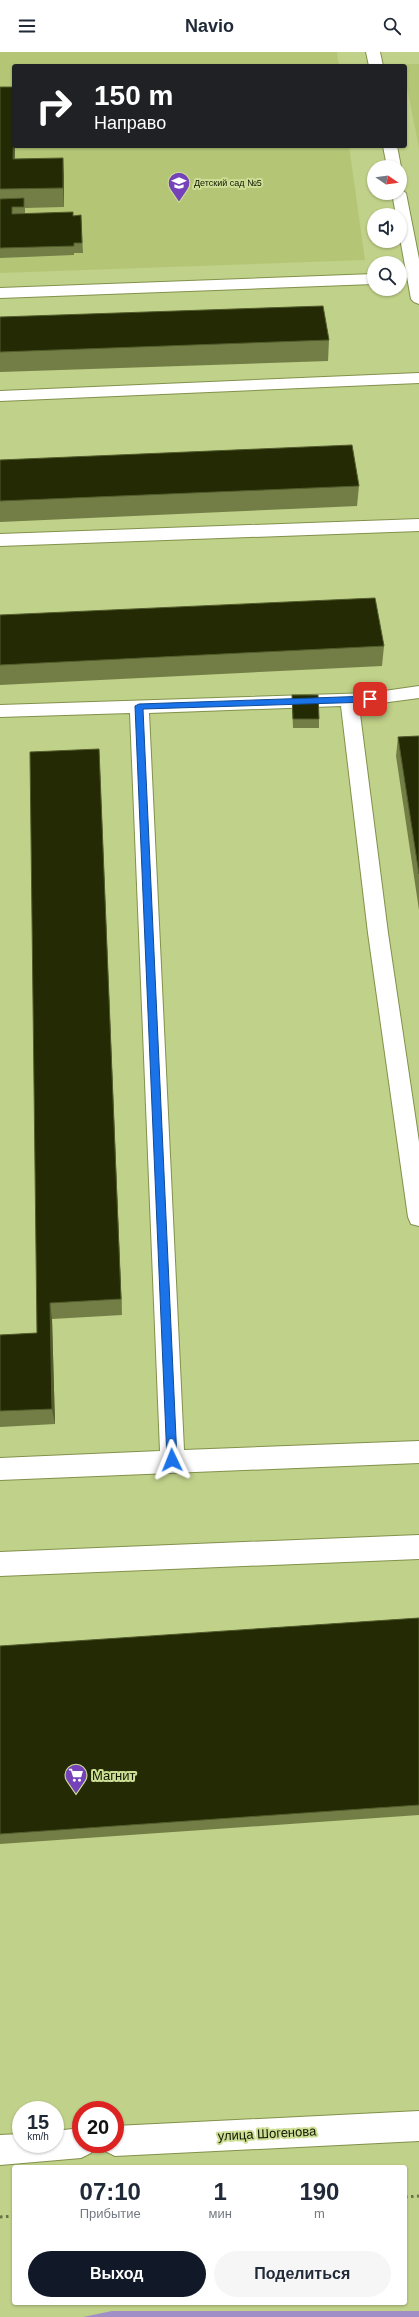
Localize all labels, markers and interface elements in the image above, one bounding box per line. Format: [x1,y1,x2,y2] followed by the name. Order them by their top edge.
[16,15,38,37] icon: menu
[381,15,403,37] icon: search
[185,16,234,36] text: Navio
[28,80,80,132] icon: right
[94,80,173,111] text: 150 m
[94,113,166,133] text: Направо
[367,160,407,200] north arrow
[367,160,407,296] map controls
[166,170,192,203] school or university icon: Детский сад №5
[194,178,262,188] place label: Детский сад №5
[367,208,407,248] button: sound
[367,256,407,296] button: search
[353,682,387,716] pin
[359,688,381,710] icon: arrive
[151,1439,193,1481] position arrow
[63,1762,89,1795] supermarket icon: Магнит
[92,1768,135,1783] place label: Магнит
[72,2101,124,2153] speed limit sign: 20
[27,2111,49,2133] text: 15
[217,2123,317,2144] street label: улица Шогенова
[27,2131,49,2142] text: km/h
[80,2178,141,2205] text: 07:10
[213,2178,227,2205] text: 1
[299,2178,339,2205] text: 190
[80,2206,141,2221] text: Прибытие
[208,2206,232,2221] text: мин
[314,2206,325,2221] text: m
[28,2251,206,2297] button: Выход
[214,2251,391,2297] button: Поделиться

